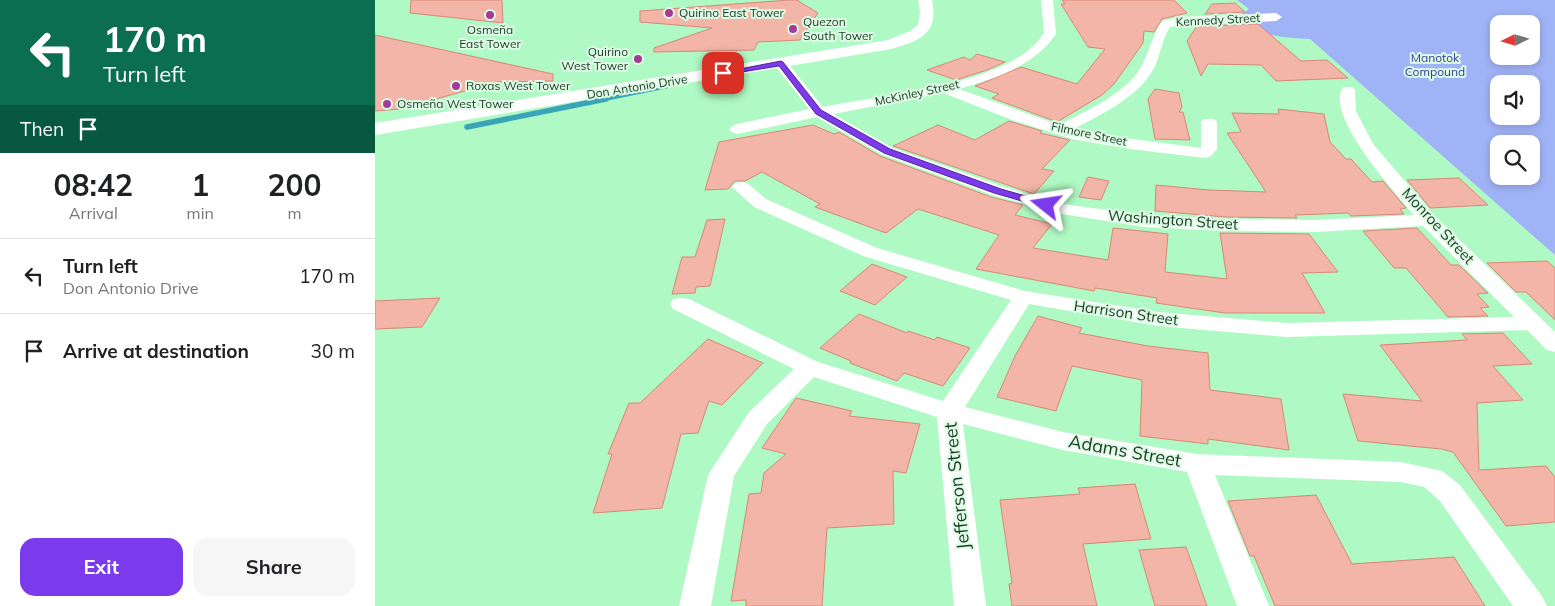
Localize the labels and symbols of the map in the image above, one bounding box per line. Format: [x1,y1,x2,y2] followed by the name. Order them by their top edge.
[679,5,785,20] place label: Quirino East Tower
[663,7,675,19] marker: Quirino East Tower
[484,9,496,21] marker: Osmeña East Tower
[1175,10,1261,29] street label: Kennedy Street
[803,14,874,43] place label: Quezon South Tower
[1490,15,1540,65] north arrow
[459,22,521,51] place label: Osmeña East Tower
[787,23,799,35] marker: Quezon South Tower
[561,44,629,73] place label: Quirino West Tower
[1405,50,1465,79] park label: Manotok Compound
[702,52,744,94] pin
[632,53,644,65] marker: Quirino West Tower
[586,71,688,102] street label: Don Antonio Drive
[873,76,960,109] street label: McKinley Street
[466,78,571,93] place label: Roxas West Tower
[450,80,462,92] marker: Roxas West Tower
[397,96,514,111] place label: Osmeña West Tower
[381,98,393,110] marker: Osmeña West Tower
[1050,118,1128,149] street label: Filmore Street
[1019,178,1071,230] position arrow
[1398,183,1479,268] street label: Monroe Street
[1107,205,1239,234] street label: Washington Street
[1073,296,1179,329] street label: Harrison Street
[938,421,975,551] street label: Jefferson Street
[1067,429,1183,472] street label: Adams Street

